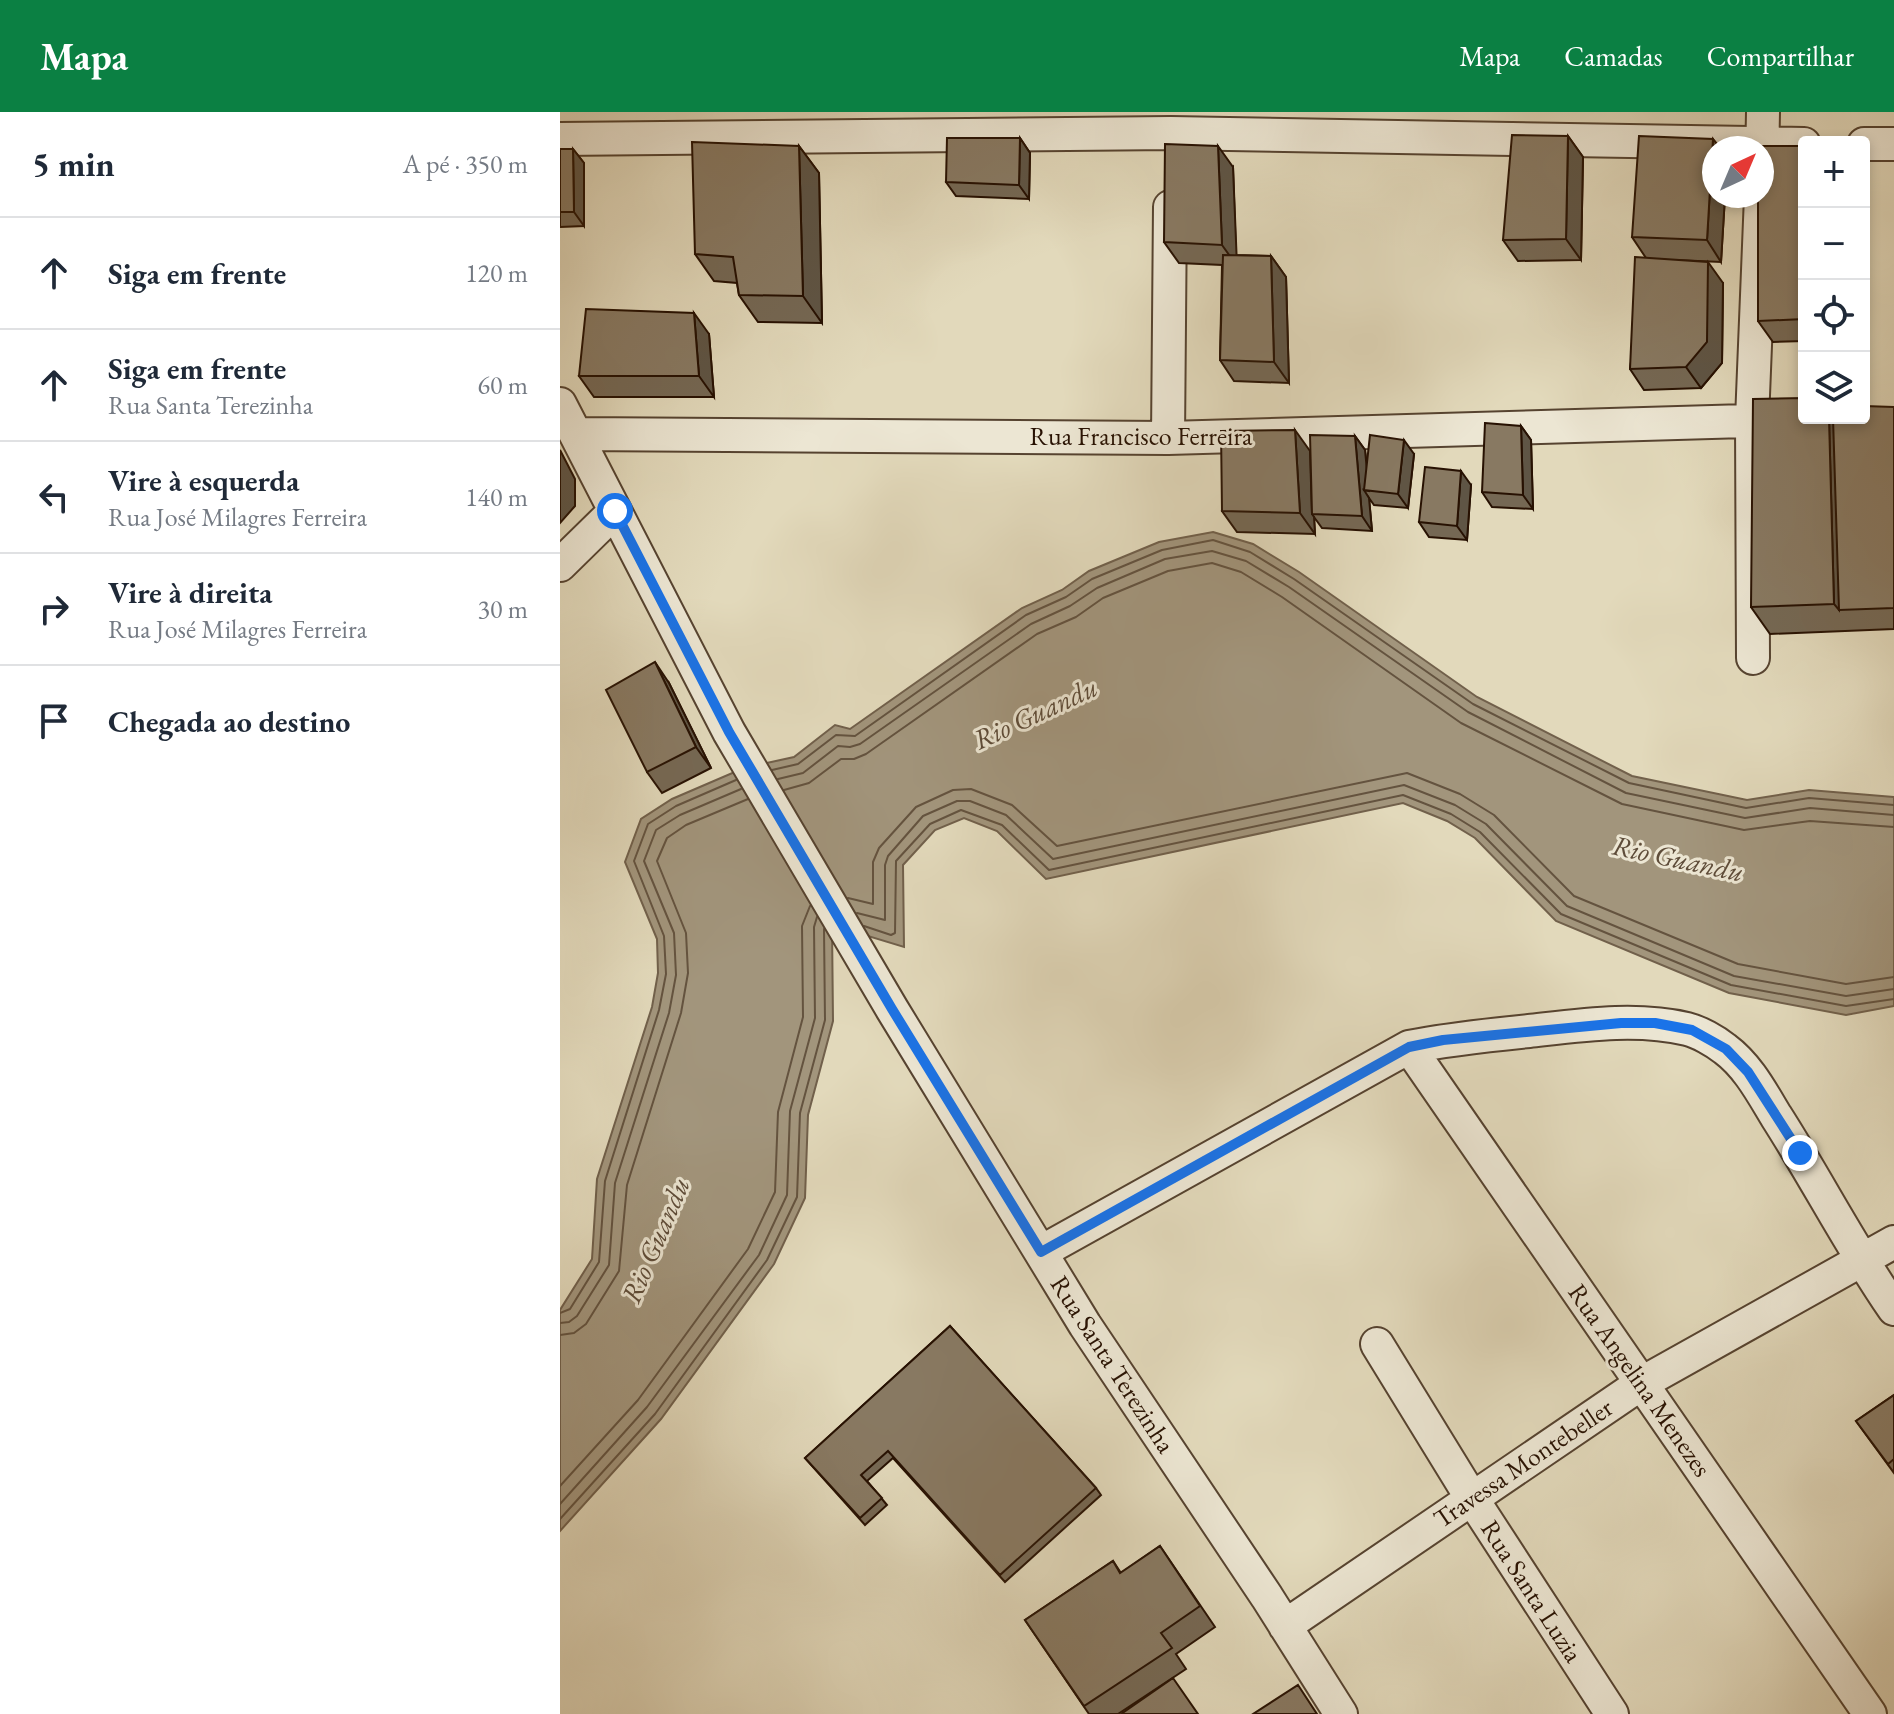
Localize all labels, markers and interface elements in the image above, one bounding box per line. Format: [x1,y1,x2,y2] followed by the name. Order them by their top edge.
[40,32,128,81] text: Mapa
[1459,38,1520,74] text: Mapa
[1564,38,1663,74] text: Camadas
[1707,38,1854,74] text: Compartilhar
[1702,136,1774,208] north arrow
[1798,136,1870,424] map controls
[1798,136,1870,208] button: +
[32,142,115,186] text: 5 min
[403,147,528,181] text: A pé · 350 m
[1798,208,1870,280] button: −
[32,251,76,295] icon: ahead
[108,254,286,293] text: Siga em frente
[465,256,528,290] text: 120 m
[1798,280,1870,352] button: locate
[108,349,286,388] text: Siga em frente
[1798,352,1870,424] button: layers
[32,363,76,407] icon: ahead
[478,368,528,402] text: 60 m
[108,388,313,422] text: Rua Santa Terezinha
[1029,419,1253,453] street label: Rua Francisco Ferreira
[108,461,299,500] text: Vire à esquerda
[32,475,76,519] icon: left
[465,480,528,514] text: 140 m
[597,493,633,529] route start
[108,500,367,534] text: Rua José Milagres Ferreira
[108,573,272,612] text: Vire à direita
[32,587,76,631] icon: right
[478,592,528,626] text: 30 m
[108,612,367,646] text: Rua José Milagres Ferreira
[967,669,1103,757] water label: Rio Guandu
[32,699,76,743] icon: arrive
[108,702,350,741] text: Chegada ao destino
[1609,827,1747,889] water label: Rio Guandu
[1782,1135,1818,1171] route end
[612,1172,698,1308] water label: Rio Guandu
[1043,1269,1183,1460] street label: Rua Santa Terezinha
[1561,1277,1719,1483] street label: Rua Angelina Menezes
[1427,1390,1620,1536] street label: Travessa Montebeller
[1473,1513,1591,1669] street label: Rua Santa Luzia

